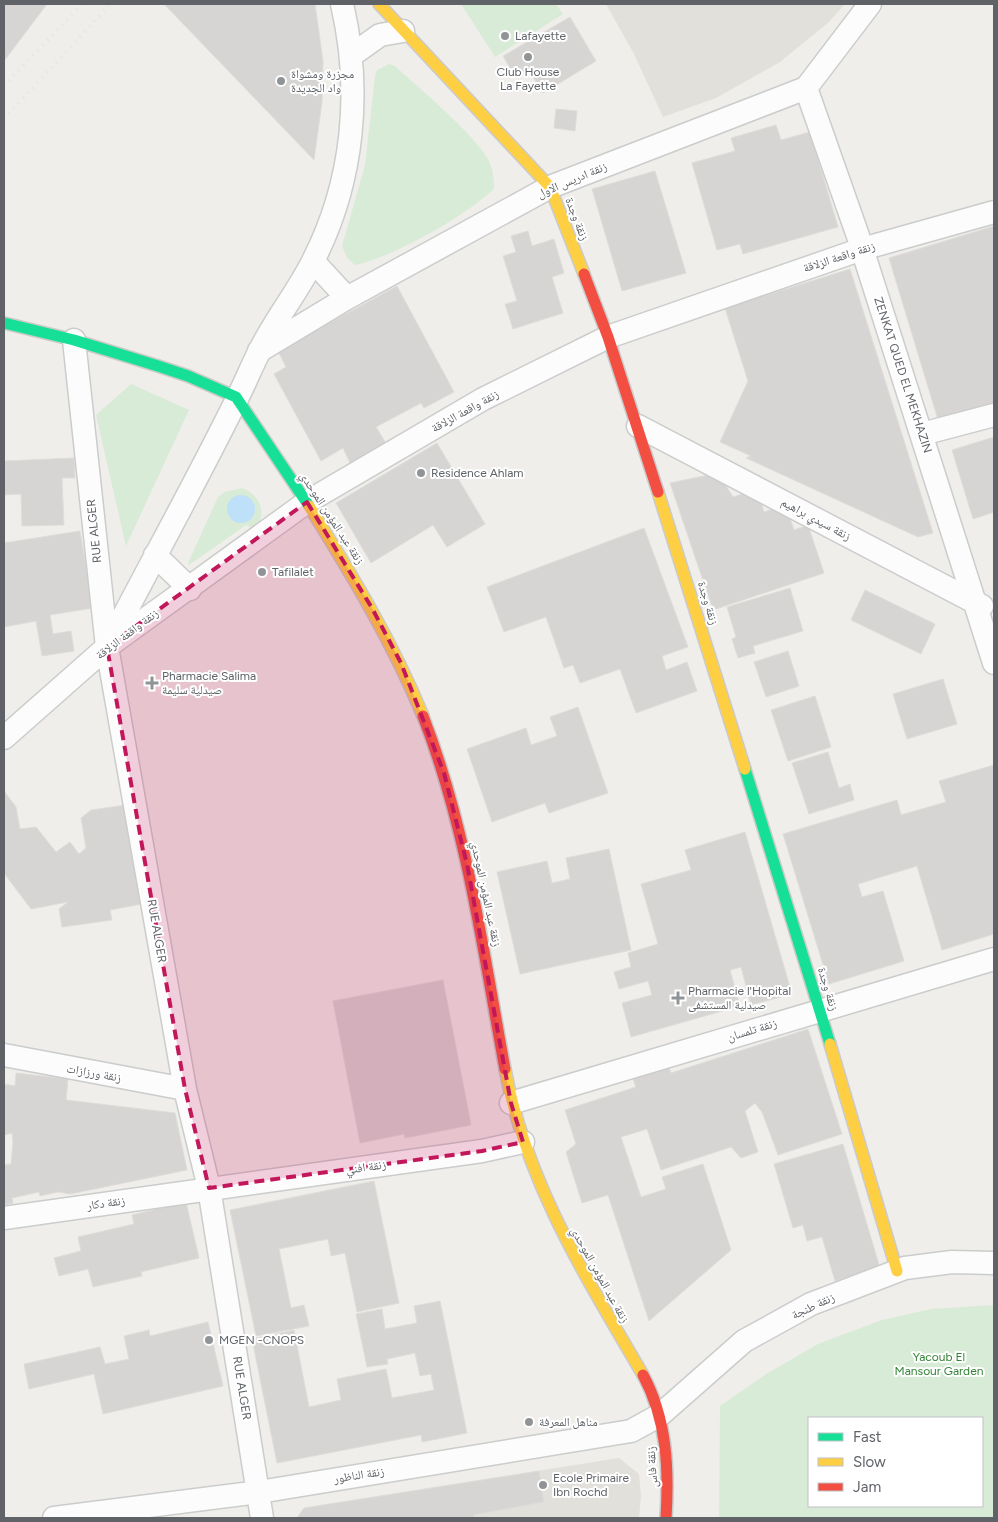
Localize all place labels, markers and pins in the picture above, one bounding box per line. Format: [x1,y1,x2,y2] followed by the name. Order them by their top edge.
[515,29,567,43] place label: Lafayette
[499,30,511,42] marker: Lafayette
[522,51,534,63] marker: Club House La Fayette
[497,65,560,93] place label: Club House La Fayette
[291,67,354,95] place label: مجزرة ومشواة واد الجديدة
[275,75,287,87] marker: مجزرة ومشواة واد الجديدة
[431,466,524,480] place label: Residence Ahlam
[415,467,427,479] marker: Residence Ahlam
[272,565,314,579] place label: Tafilalet
[256,566,268,578] marker: Tafilalet
[162,669,256,697] place label: Pharmacie Salima صيدلية سليمة
[146,677,158,689] marker: Pharmacie Salima صيدلية سليمة
[688,984,791,1012] place label: Pharmacie l'Hopital صيدلية المستشفى
[672,992,684,1004] marker: Pharmacie l'Hopital صيدلية المستشفى
[219,1333,304,1347] place label: MGEN -CNOPS
[203,1334,215,1346] marker: MGEN -CNOPS
[539,1415,598,1429] place label: مناهل المعرفة
[523,1416,535,1428] marker: مناهل المعرفة
[553,1471,630,1499] place label: Ecole Primaire Ibn Rochd
[537,1479,549,1491] marker: Ecole Primaire Ibn Rochd

